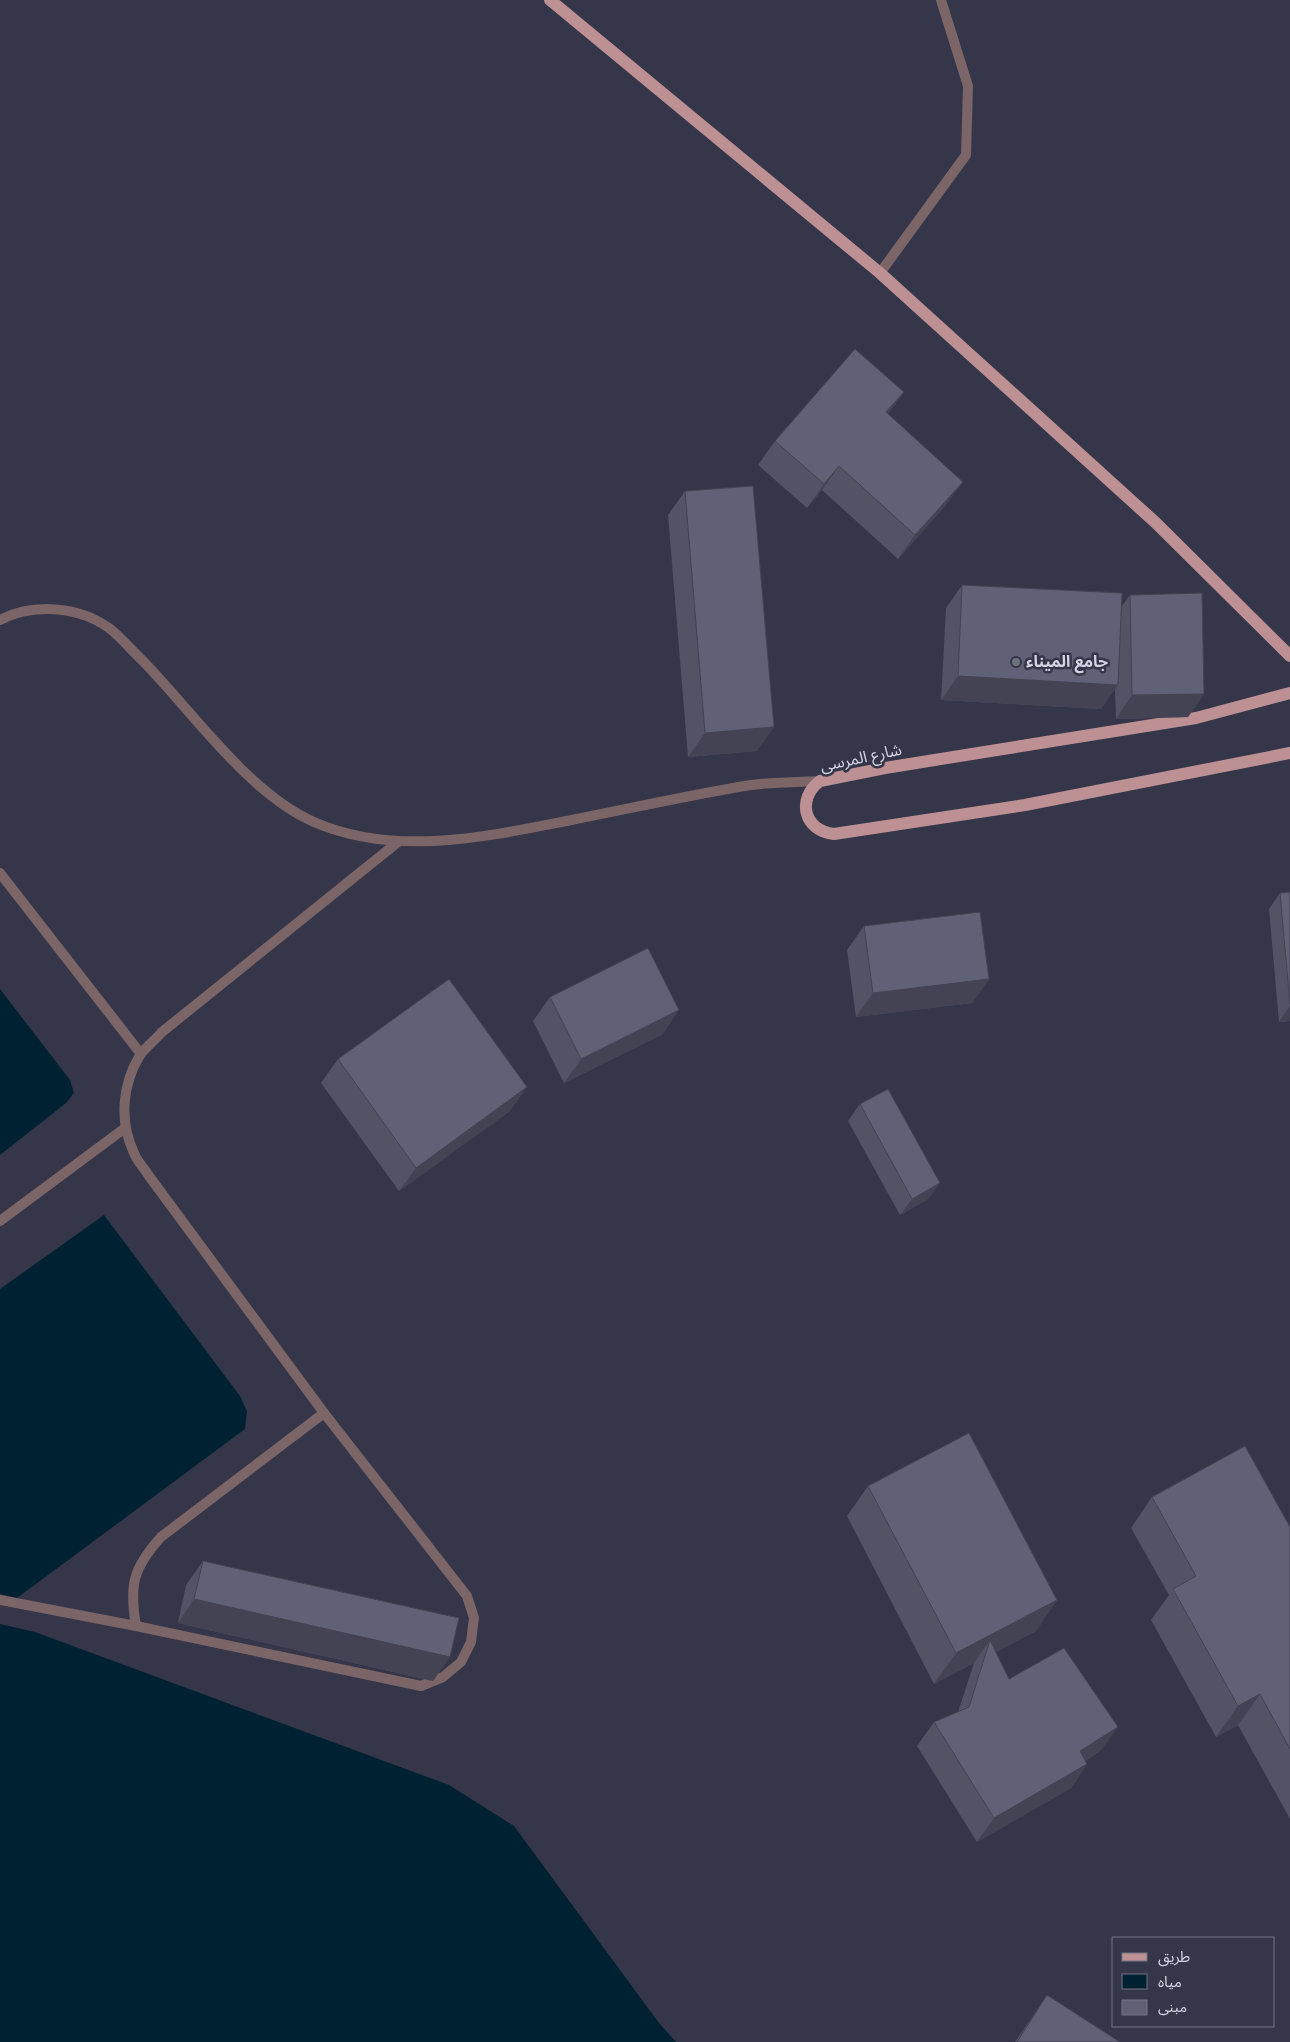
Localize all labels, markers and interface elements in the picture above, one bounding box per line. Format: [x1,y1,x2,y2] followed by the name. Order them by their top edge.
[1026,645,1108,679] place label: جامع الميناء
[1010,656,1022,668] marker: جامع الميناء
[817,733,905,783] street label: شارع المرسى
[1112,1937,1275,2027] legend
[1158,1941,1190,1973] text: طريق
[1158,1966,1182,1998] text: مياه
[1158,1991,1187,2023] text: مبنى

